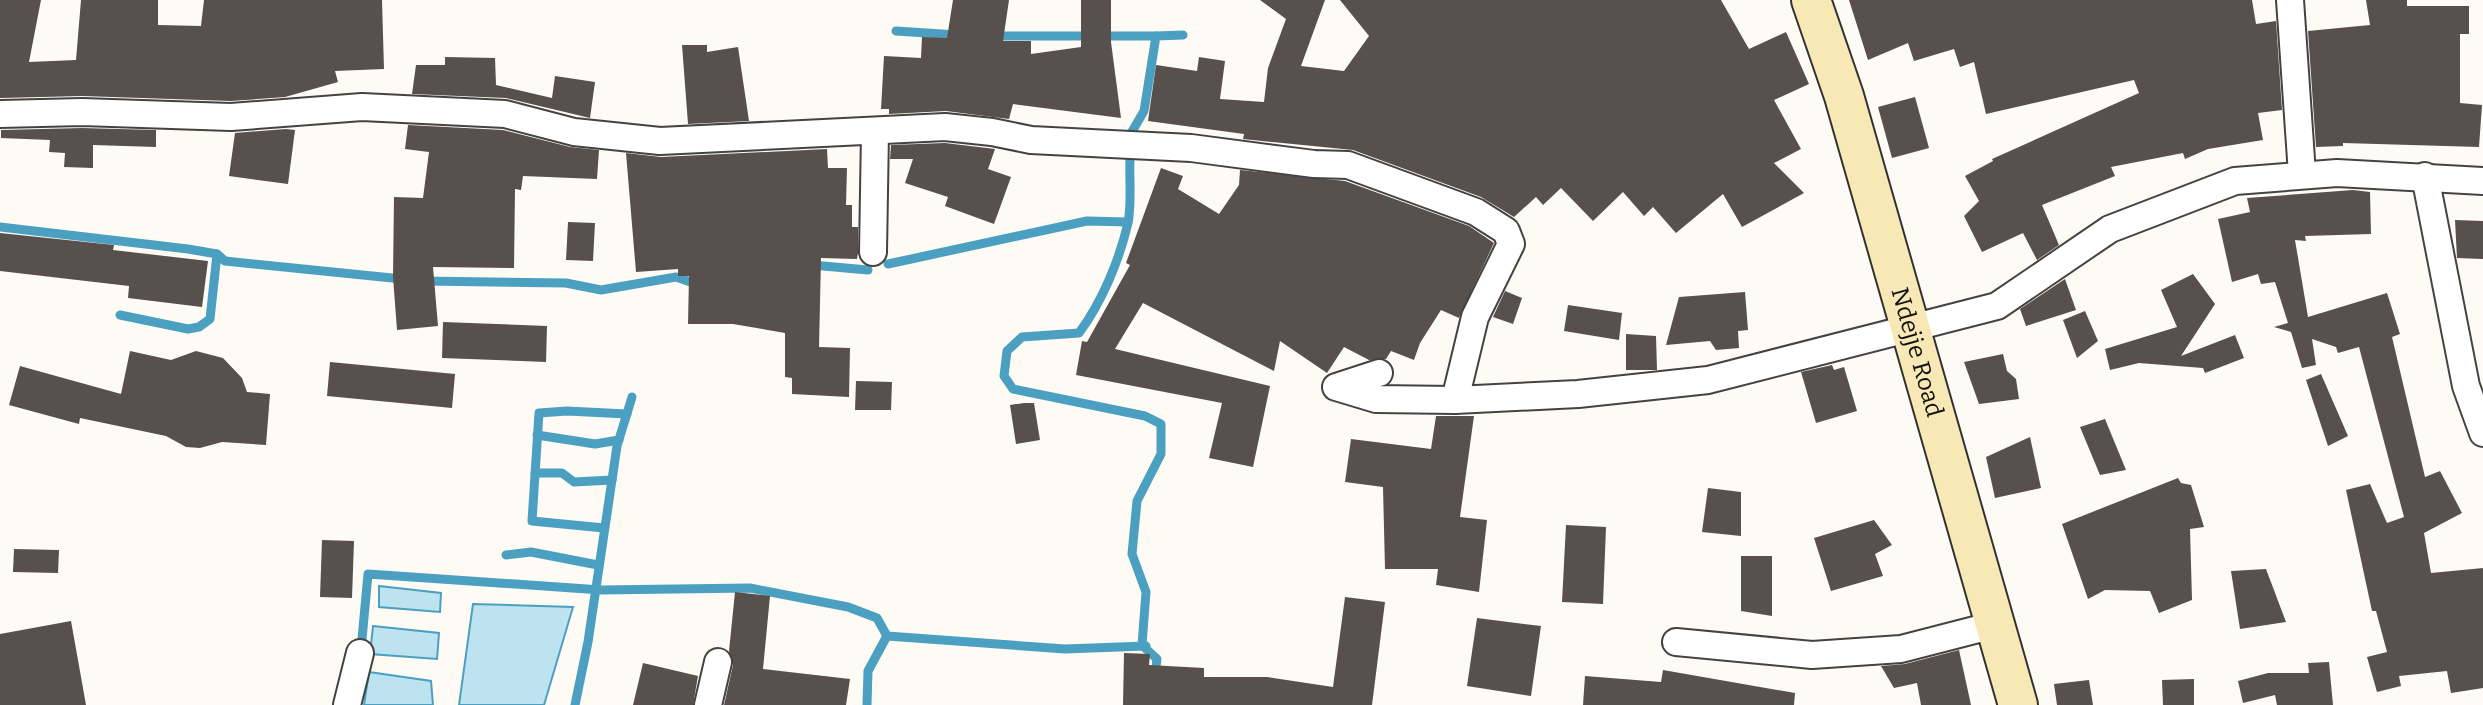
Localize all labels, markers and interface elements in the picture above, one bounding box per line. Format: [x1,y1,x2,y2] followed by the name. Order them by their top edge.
[1885,284,1949,420] street label: Ndejje Road

